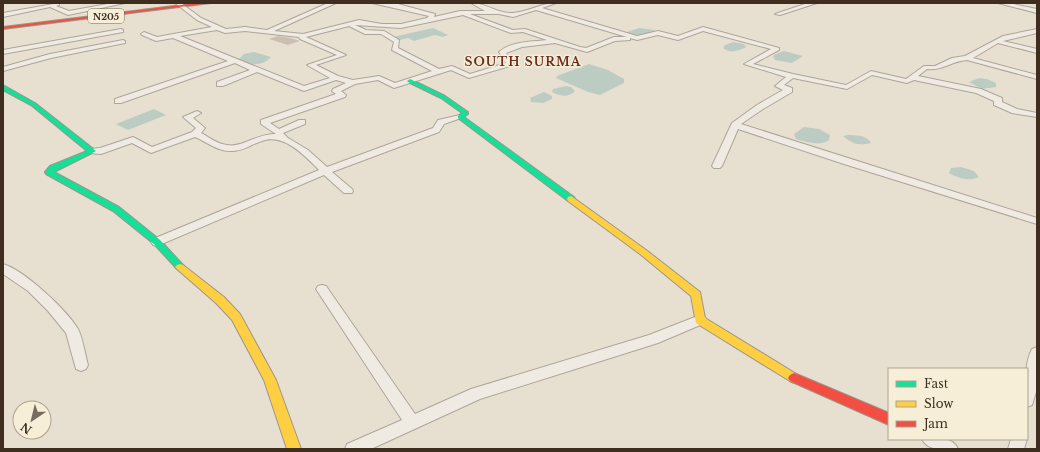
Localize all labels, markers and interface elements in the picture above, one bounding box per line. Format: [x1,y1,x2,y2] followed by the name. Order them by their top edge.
[88,9,124,23] road number: N205
[465,54,582,69] district label: SOUTH SURMA
[888,368,1028,440] legend
[924,376,949,391] text: Fast
[924,396,954,411] text: Slow
[12,400,52,440] north arrow
[922,416,948,431] text: Jam
[17,419,35,437] text: N

